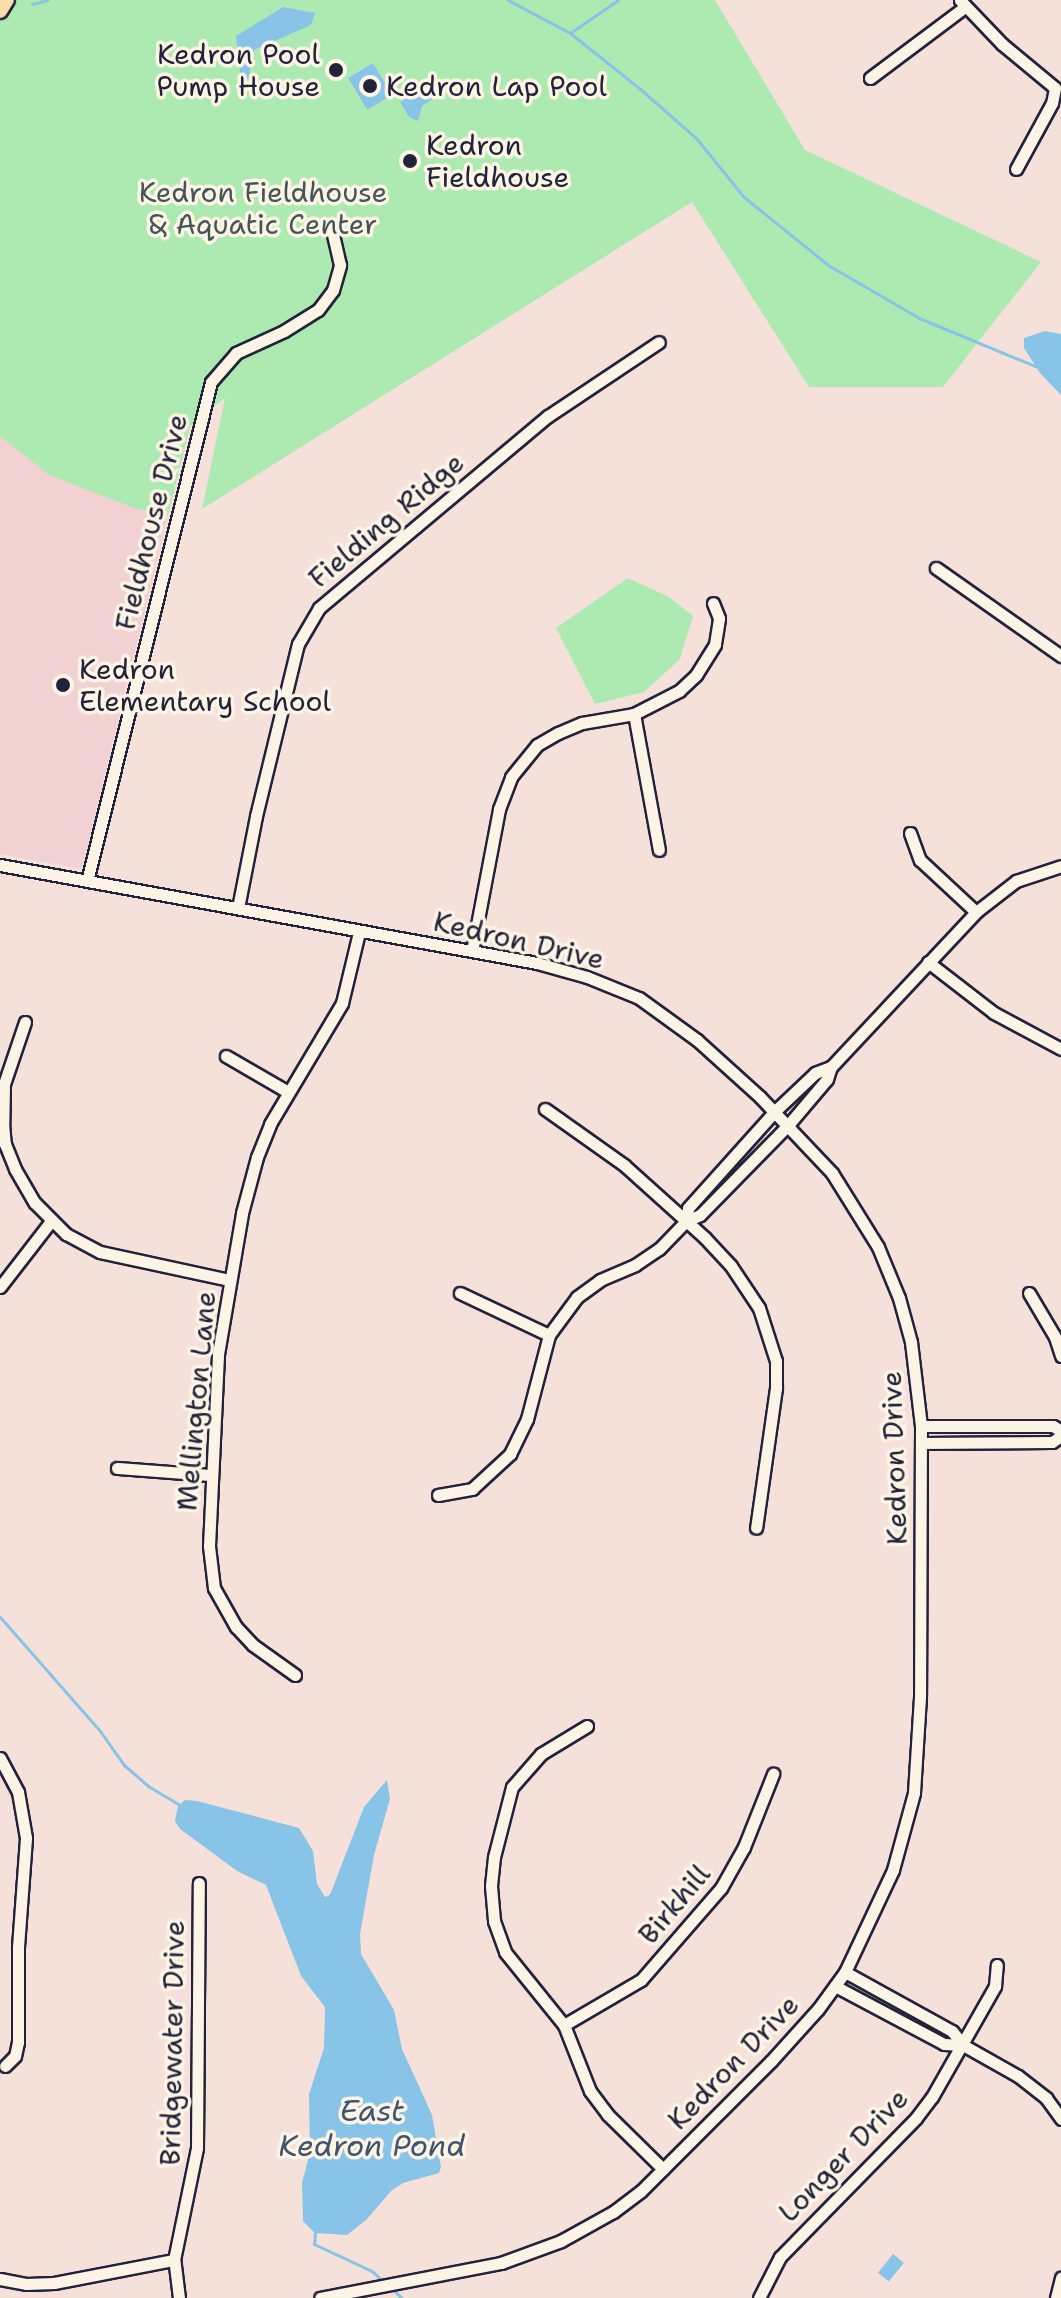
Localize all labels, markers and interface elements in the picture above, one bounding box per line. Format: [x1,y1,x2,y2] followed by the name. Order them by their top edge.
[156,37,320,103] place label: Kedron Pool Pump House
[327,61,345,79] marker: Kedron Pool Pump House
[386,69,607,103] place label: Kedron Lap Pool
[361,77,379,95] marker: Kedron Lap Pool
[426,128,569,194] place label: Kedron Fieldhouse
[401,152,419,170] marker: Kedron Fieldhouse
[139,175,387,241] park label: Kedron Fieldhouse & Aquatic Center
[108,410,194,634] street label: Fieldhouse Drive
[302,445,470,595] street label: Fielding Ridge
[79,652,331,718] place label: Kedron Elementary School
[54,676,72,694] marker: Kedron Elementary School
[430,904,608,976] street label: Kedron Drive
[170,1290,222,1512] street label: Mellington Lane
[874,1370,914,1546] street label: Kedron Drive
[631,1857,717,1951] street label: Birkhill
[153,1920,191,2166] street label: Bridgewater Drive
[660,1988,806,2136] street label: Kedron Drive
[771,2081,915,2229] street label: Longer Drive
[279,2093,465,2164] water label: East Kedron Pond

